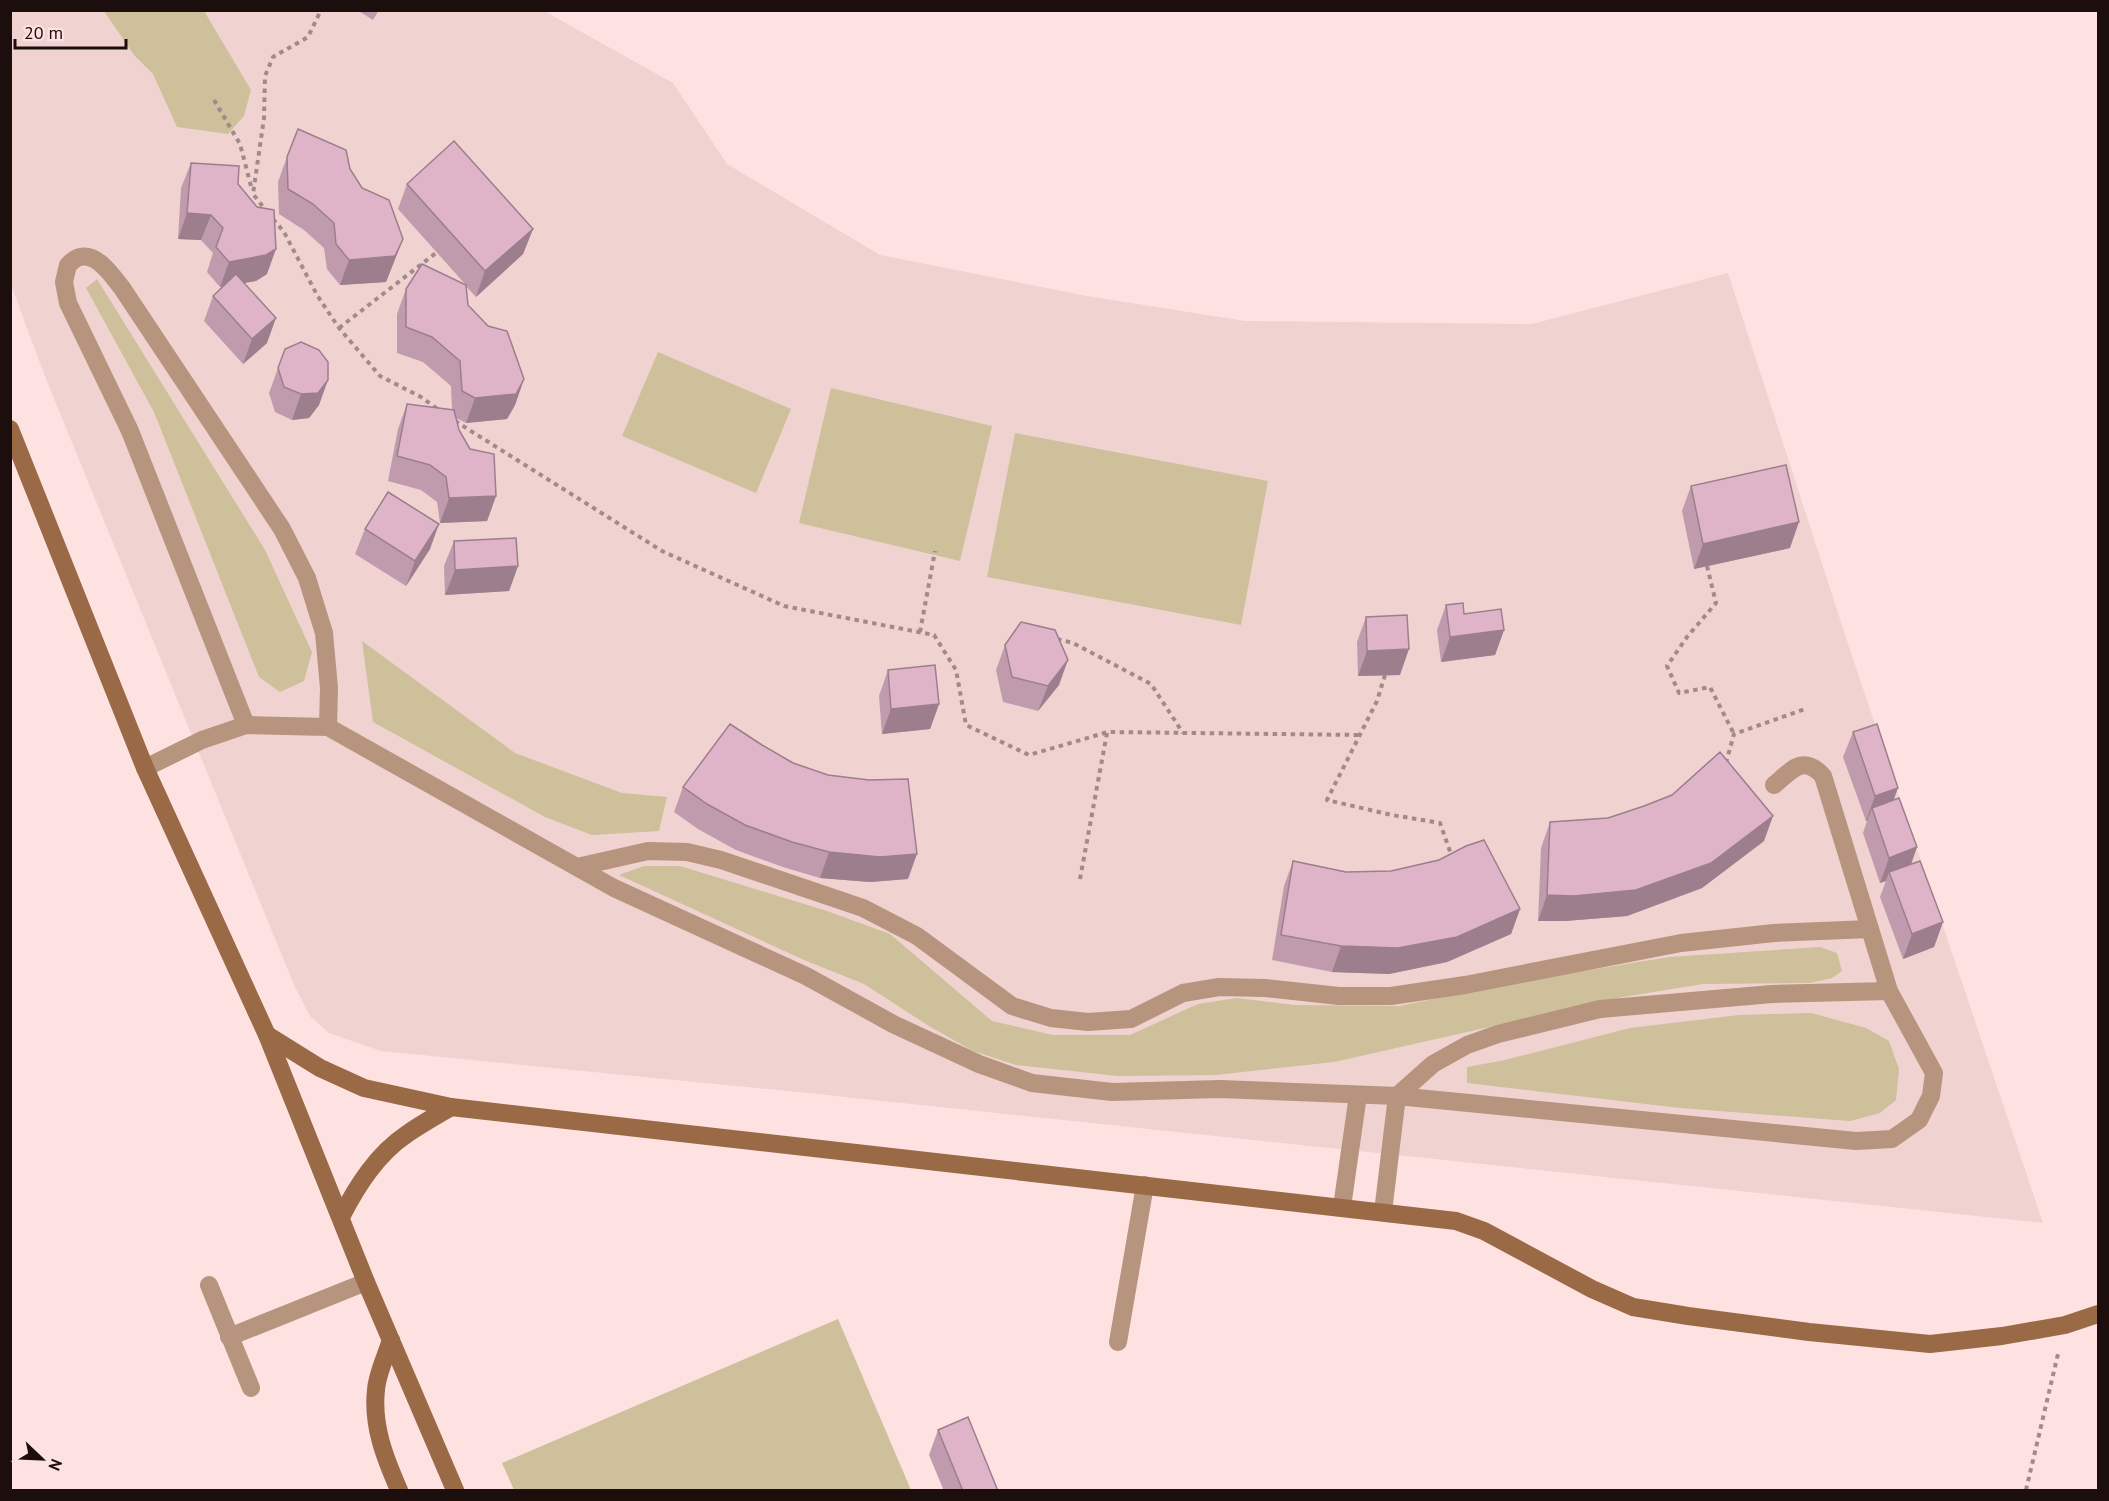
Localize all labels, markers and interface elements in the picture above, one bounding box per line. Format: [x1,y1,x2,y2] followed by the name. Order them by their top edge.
[15,12,126,50] scale bar
[24,21,63,44] text: 20 m
[12,1429,72,1489] north arrow
[45,1456,67,1474] text: N

